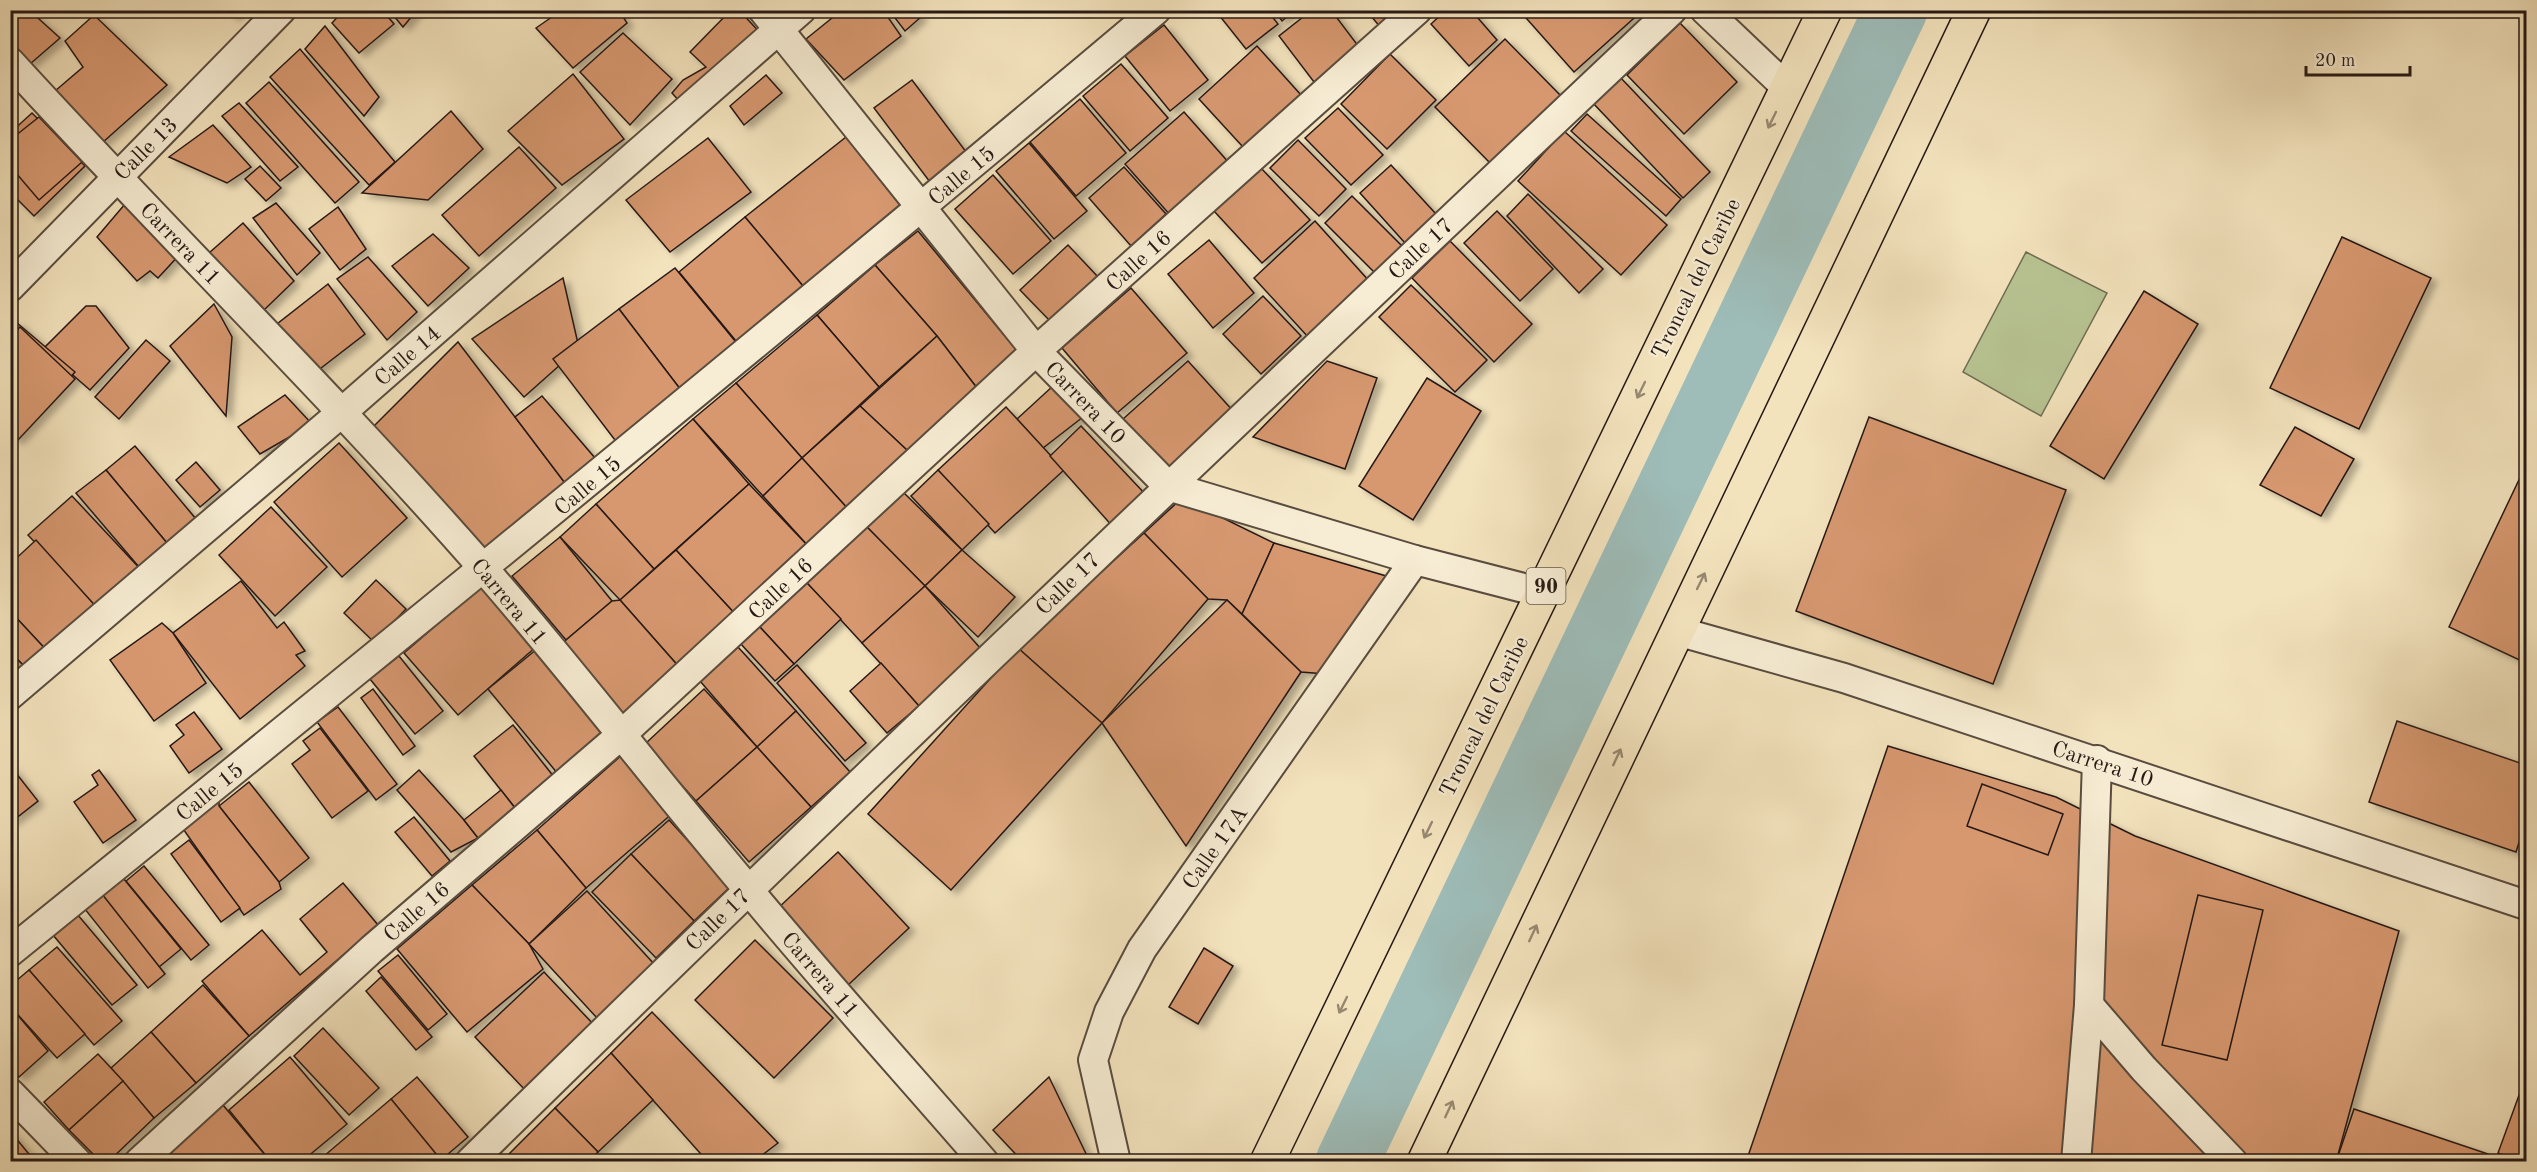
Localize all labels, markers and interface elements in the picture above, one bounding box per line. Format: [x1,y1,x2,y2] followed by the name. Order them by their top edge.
[2306,39,2410,77] scale bar
[2315,52,2355,70] text: 20 m
[1765,110,1777,128] one-way arrow
[111,114,182,185] street label: Calle 13
[925,143,1000,210] street label: Calle 15
[1648,195,1745,363] street label: Troncal del Caribe
[135,199,224,290] street label: Carrera 11
[1385,214,1458,285] street label: Calle 17
[1103,227,1176,296] street label: Calle 16
[371,322,445,391] street label: Calle 14
[1040,358,1129,449] street label: Carrera 10
[1635,380,1647,398] one-way arrow
[551,453,626,520] street label: Calle 15
[1032,549,1105,620] street label: Calle 17
[745,554,818,625] street label: Calle 16
[466,555,551,650] street label: Carrera 11
[1526,568,1566,604] road number: 90
[1696,572,1708,590] one-way arrow
[1436,633,1533,801] street label: Troncal del Caribe
[2049,738,2156,792] street label: Carrera 10
[1612,748,1624,766] one-way arrow
[173,759,248,826] street label: Calle 15
[1179,802,1252,894] street label: Calle 17A
[1422,821,1434,838] one-way arrow
[380,878,454,947] street label: Calle 16
[682,885,755,956] street label: Calle 17
[1528,924,1540,942] one-way arrow
[777,928,862,1022] street label: Carrera 11
[1336,996,1348,1014] one-way arrow
[1444,1100,1456,1118] one-way arrow

